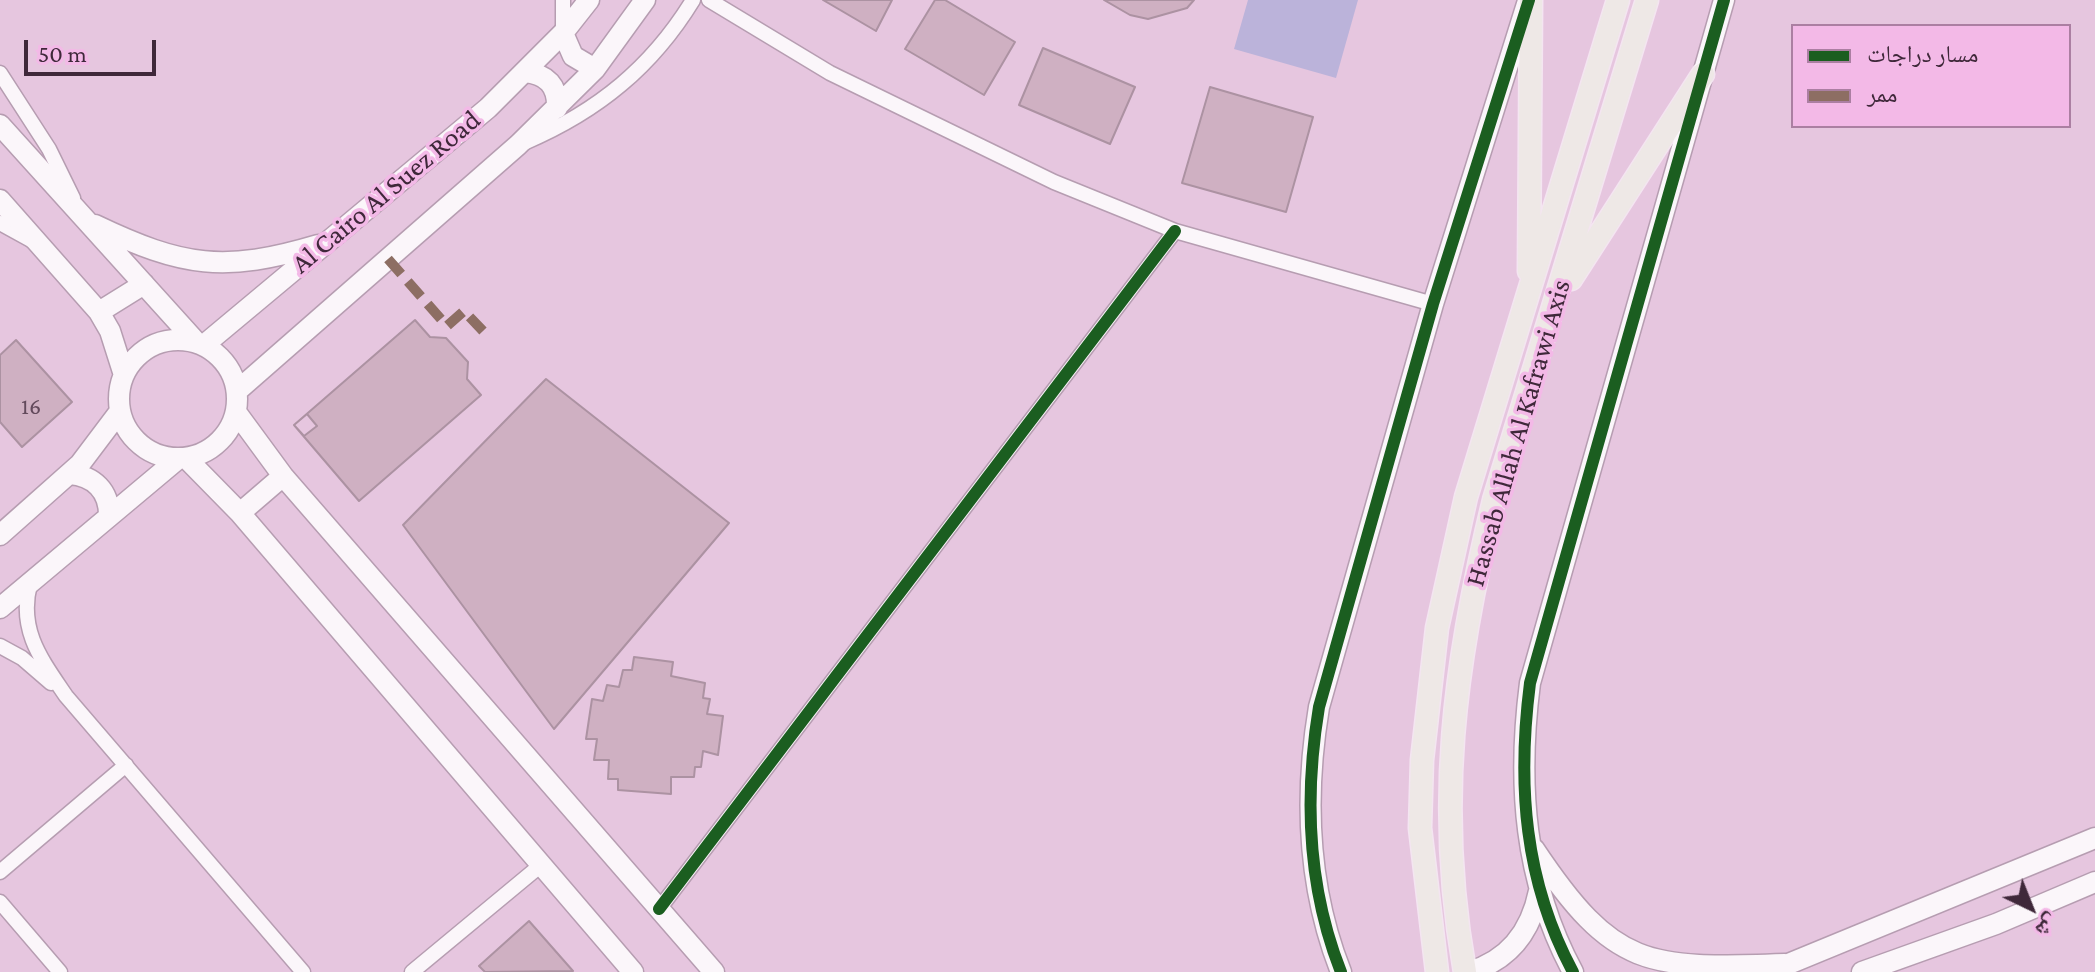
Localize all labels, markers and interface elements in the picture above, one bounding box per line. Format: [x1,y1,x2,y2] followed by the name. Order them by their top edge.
[28,24,160,74] scale bar
[1791,24,2071,128] legend
[38,40,87,67] text: 50 m
[1867,40,1978,67] text: مسار دراجات
[1867,80,1898,107] text: ممر
[285,103,487,281] street label: Al Cairo Al Suez Road
[1458,276,1578,590] street label: Hassab Allah Al Kafrawi Axis
[21,393,41,421] house number: 16
[1991,868,2071,948] north arrow
[2031,909,2065,943] text: ش

